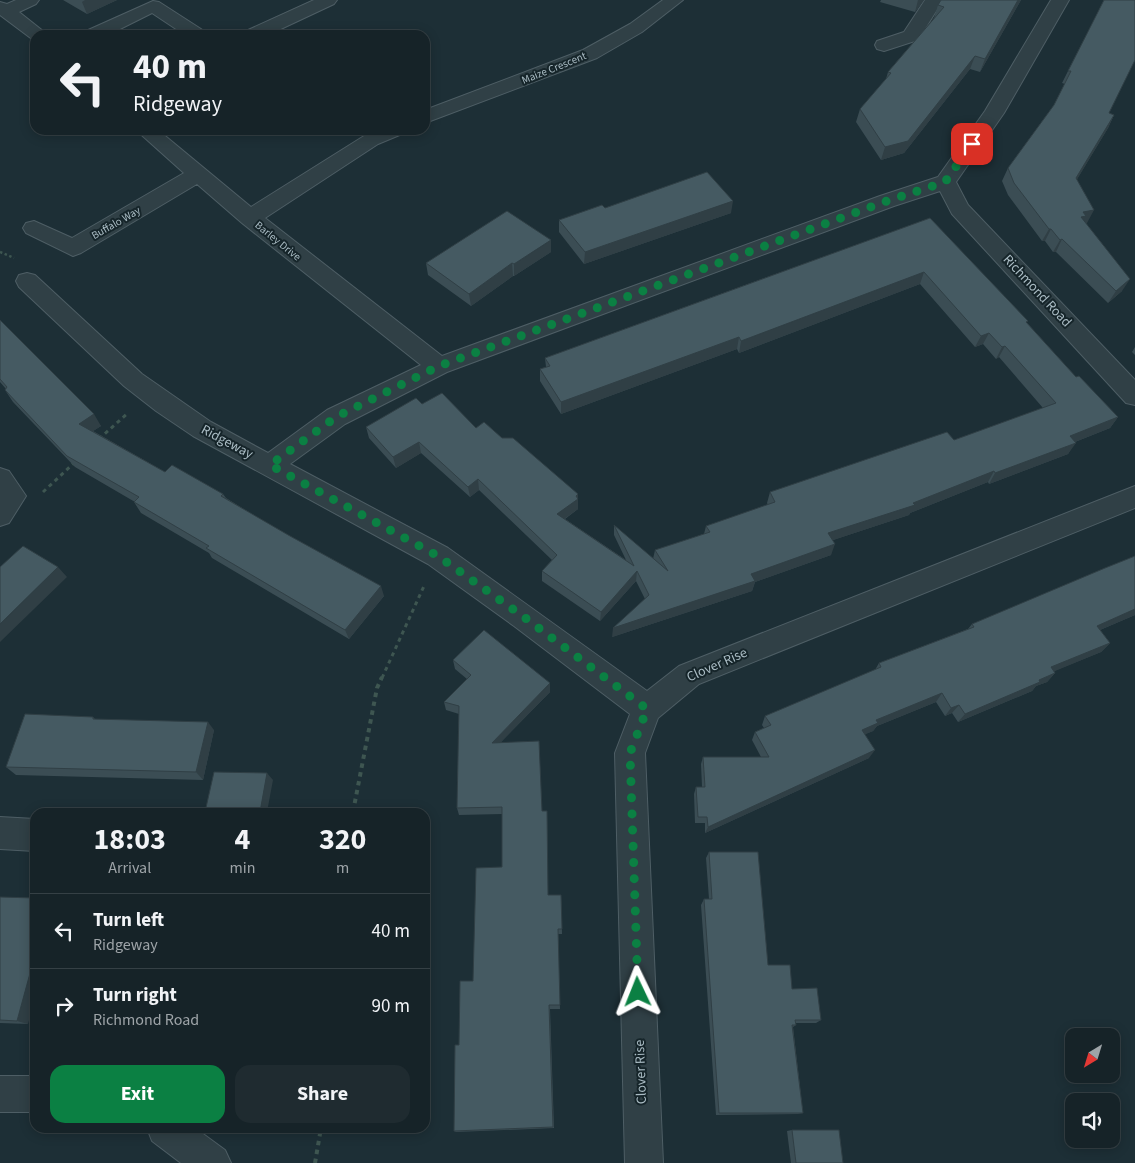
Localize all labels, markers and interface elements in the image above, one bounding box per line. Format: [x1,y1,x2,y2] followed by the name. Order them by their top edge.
[133,42,207,92] text: 40 m
[519,48,589,88] street label: Maize Crescent
[50,50,115,115] icon: left
[133,88,222,120] text: Ridgeway
[951,123,993,165] pin
[958,130,986,158] icon: arrive
[89,203,143,243] street label: Buffalo Way
[252,218,305,265] street label: Barley Drive
[998,250,1076,332] street label: Richmond Road
[197,420,257,464] street label: Ridgeway
[684,643,751,687] street label: Clover Rise
[94,818,166,861] text: 18:03
[234,818,250,861] text: 4
[319,818,366,861] text: 320
[108,857,151,879] text: Arrival
[229,857,255,879] text: min
[336,857,349,879] text: m
[93,907,164,934] text: Turn left
[50,917,78,945] icon: left
[372,918,410,945] text: 40 m
[93,934,158,956] text: Ridgeway
[611,965,663,1017] position arrow
[93,982,177,1009] text: Turn right
[50,992,78,1020] icon: right
[372,993,410,1020] text: 90 m
[93,1009,199,1031] text: Richmond Road
[1065,1028,1120,1082] north arrow
[1065,1028,1120,1148] map controls
[630,1039,652,1105] street label: Clover Rise
[50,1065,225,1123] button: Exit
[235,1065,410,1123] button: Share
[1065,1093,1120,1148] button: sound

